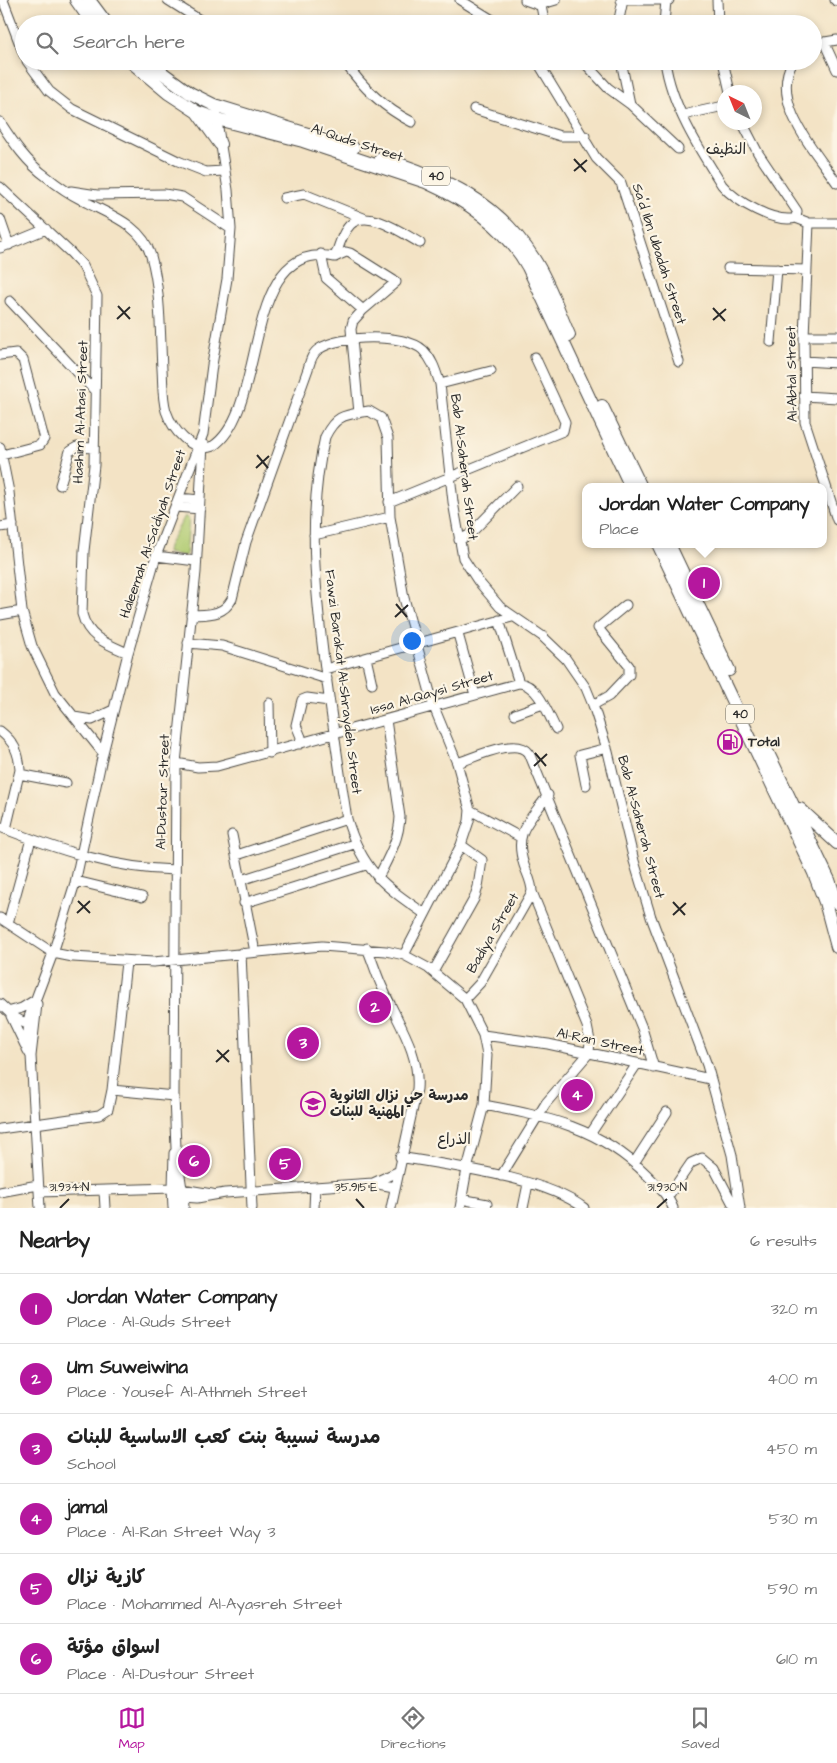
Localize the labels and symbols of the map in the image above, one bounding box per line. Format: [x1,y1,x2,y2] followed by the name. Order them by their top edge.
[717,85,762,130] north arrow
[308,119,406,167] street label: Al-Quds Street
[706,139,746,160] district label: النظيف
[422,167,450,186] road number: 40
[627,181,691,327] street label: Saʻd Ibn Ubadah Street
[781,325,803,422] street label: Al-Abtal Street
[69,340,94,484] street label: Hashim Al-Atasi Street
[445,393,483,542] street label: Bab Al-Saherah Street
[115,447,191,621] street label: Haleemah Al-Sa'diyah Street
[688,564,720,602] pin: 1
[319,569,367,796] street label: Fawzi Barakat Al-Shraydeh Street
[399,628,425,654] your location
[368,666,496,720] street label: Issa Al-Qaysi Street
[726,704,754,724] road number: 40
[717,729,743,755] fuel station icon: Total
[747,732,780,752] place label: Total
[151,733,175,850] street label: Al-Dustour Street
[612,753,670,901] street label: Bab Al-Saherah Street
[462,889,524,977] street label: Badiya Street
[359,988,391,1026] pin: 2
[555,1023,646,1061] street label: Al-Ran Street
[287,1024,319,1062] pin: 3
[561,1076,593,1114] pin: 4
[330,1086,468,1122] place label: مدرسة حي نزال الثانوية المهنية للبنات
[300,1091,326,1117] school or university icon: مدرسة حي نزال الثانوية المهنية للبنات
[437,1129,471,1150] district label: الذراع
[178,1142,210,1180] pin: 6
[269,1145,301,1183] pin: 5
[49,1179,90,1196] text: 31.934°N
[335,1179,377,1196] text: 35.915°E
[647,1179,687,1196] text: 31.930°N

